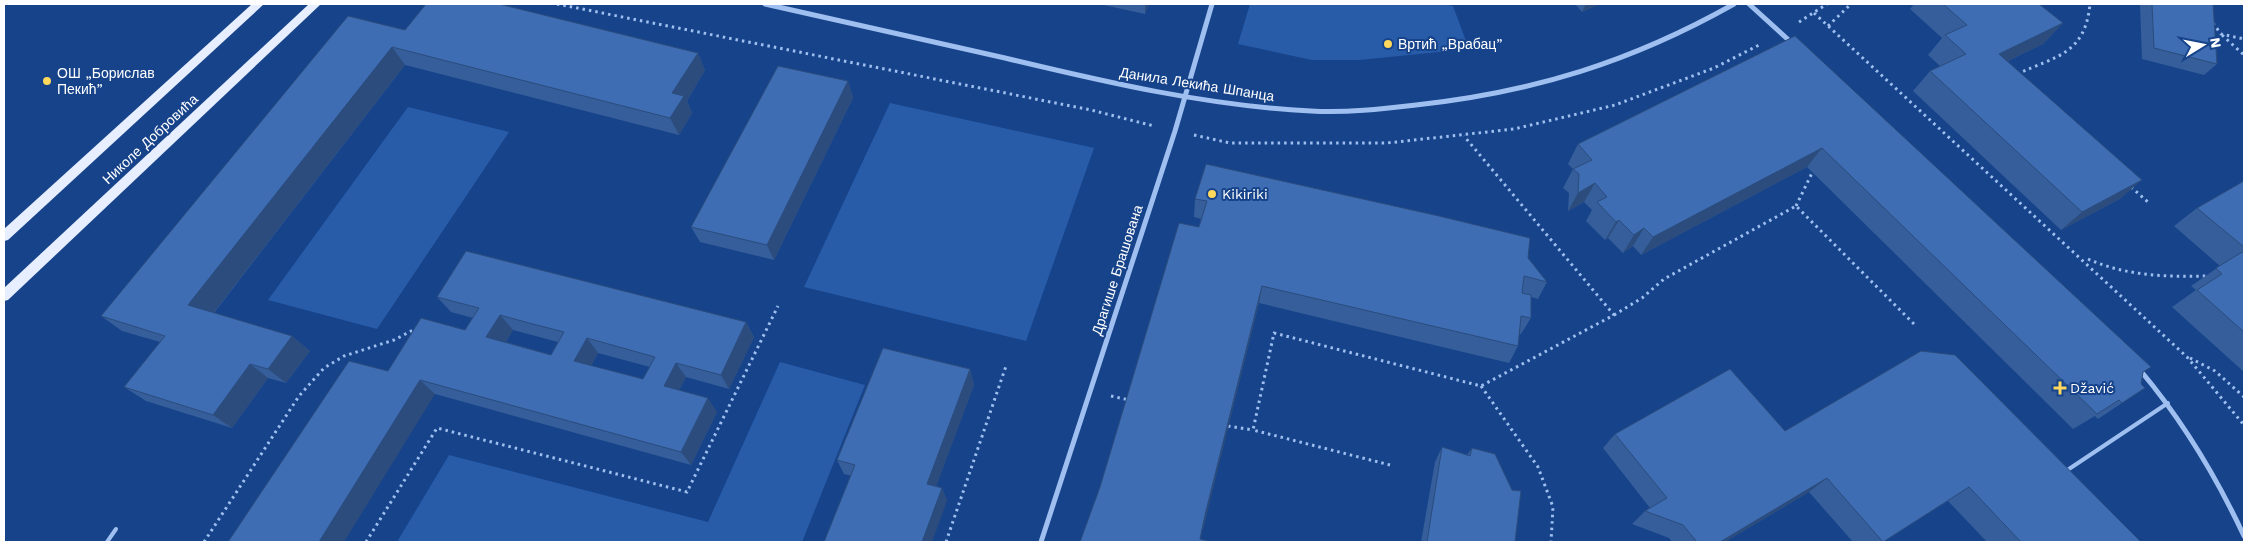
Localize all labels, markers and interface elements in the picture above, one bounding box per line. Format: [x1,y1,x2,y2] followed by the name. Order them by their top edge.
[2178,20,2228,70] north arrow
[1398,36,1502,52] place label: Вртић „Врабац”
[2207,36,2225,49] text: N
[1382,38,1394,50] marker: Вртић „Врабац”
[1118,64,1276,104] street label: Данила Лекића Шпанца
[57,65,155,97] place label: ОШ „Борислав Пекић”
[41,75,53,87] marker: ОШ „Борислав Пекић”
[99,91,201,187] street label: Николе Добровића
[1222,186,1268,202] place label: Kikiriki
[1206,188,1218,200] marker: Kikiriki
[1088,203,1146,337] street label: Драгише Брашована
[2070,380,2114,396] place label: Džavić
[2054,382,2066,394] marker: Džavić

